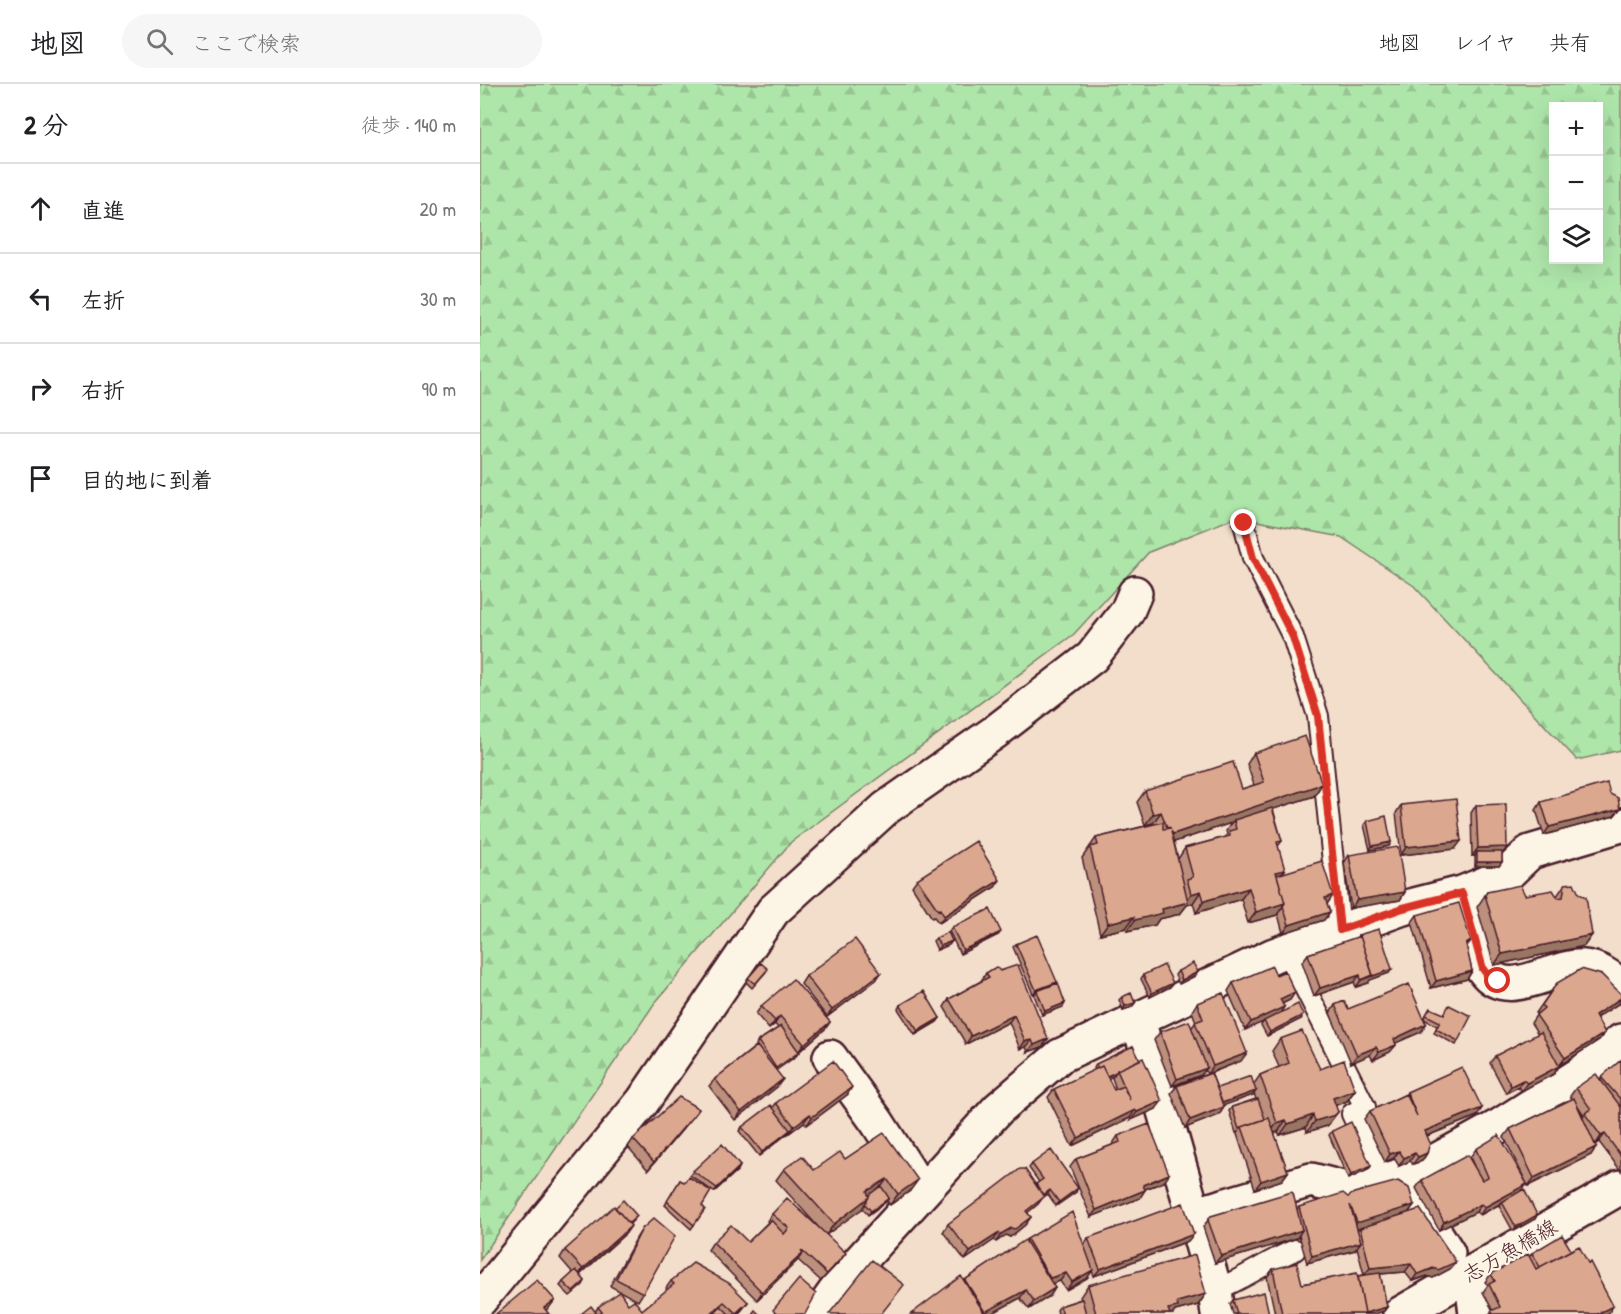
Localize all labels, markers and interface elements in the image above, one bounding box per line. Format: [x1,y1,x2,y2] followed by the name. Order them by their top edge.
[122,14,542,68] search box
[30,24,86,62] text: 地図
[143,25,176,58] icon: search
[191,28,301,58] text: ここで検索
[1379,28,1421,57] text: 地図
[1454,28,1516,57] text: レイヤ
[1549,28,1591,57] text: 共有
[1549,102,1603,264] map controls
[1549,102,1603,156] button: +
[24,107,68,142] text: 2 分
[361,111,456,138] text: 徒歩 · 140 m
[1549,156,1603,210] button: −
[24,192,57,225] icon: ahead
[81,195,125,225] text: 直進
[419,195,456,222] text: 20 m
[1549,210,1603,264] button: layers
[24,282,57,315] icon: left
[81,285,125,315] text: 左折
[420,285,456,312] text: 30 m
[24,372,57,405] icon: right
[81,375,125,405] text: 右折
[422,375,456,402] text: 90 m
[24,462,57,495] icon: arrive
[81,465,213,495] text: 目的地に到着
[1230,509,1256,535] route end
[1484,967,1510,993] route start
[1457,1212,1562,1289] street label: 志方魚橋線

